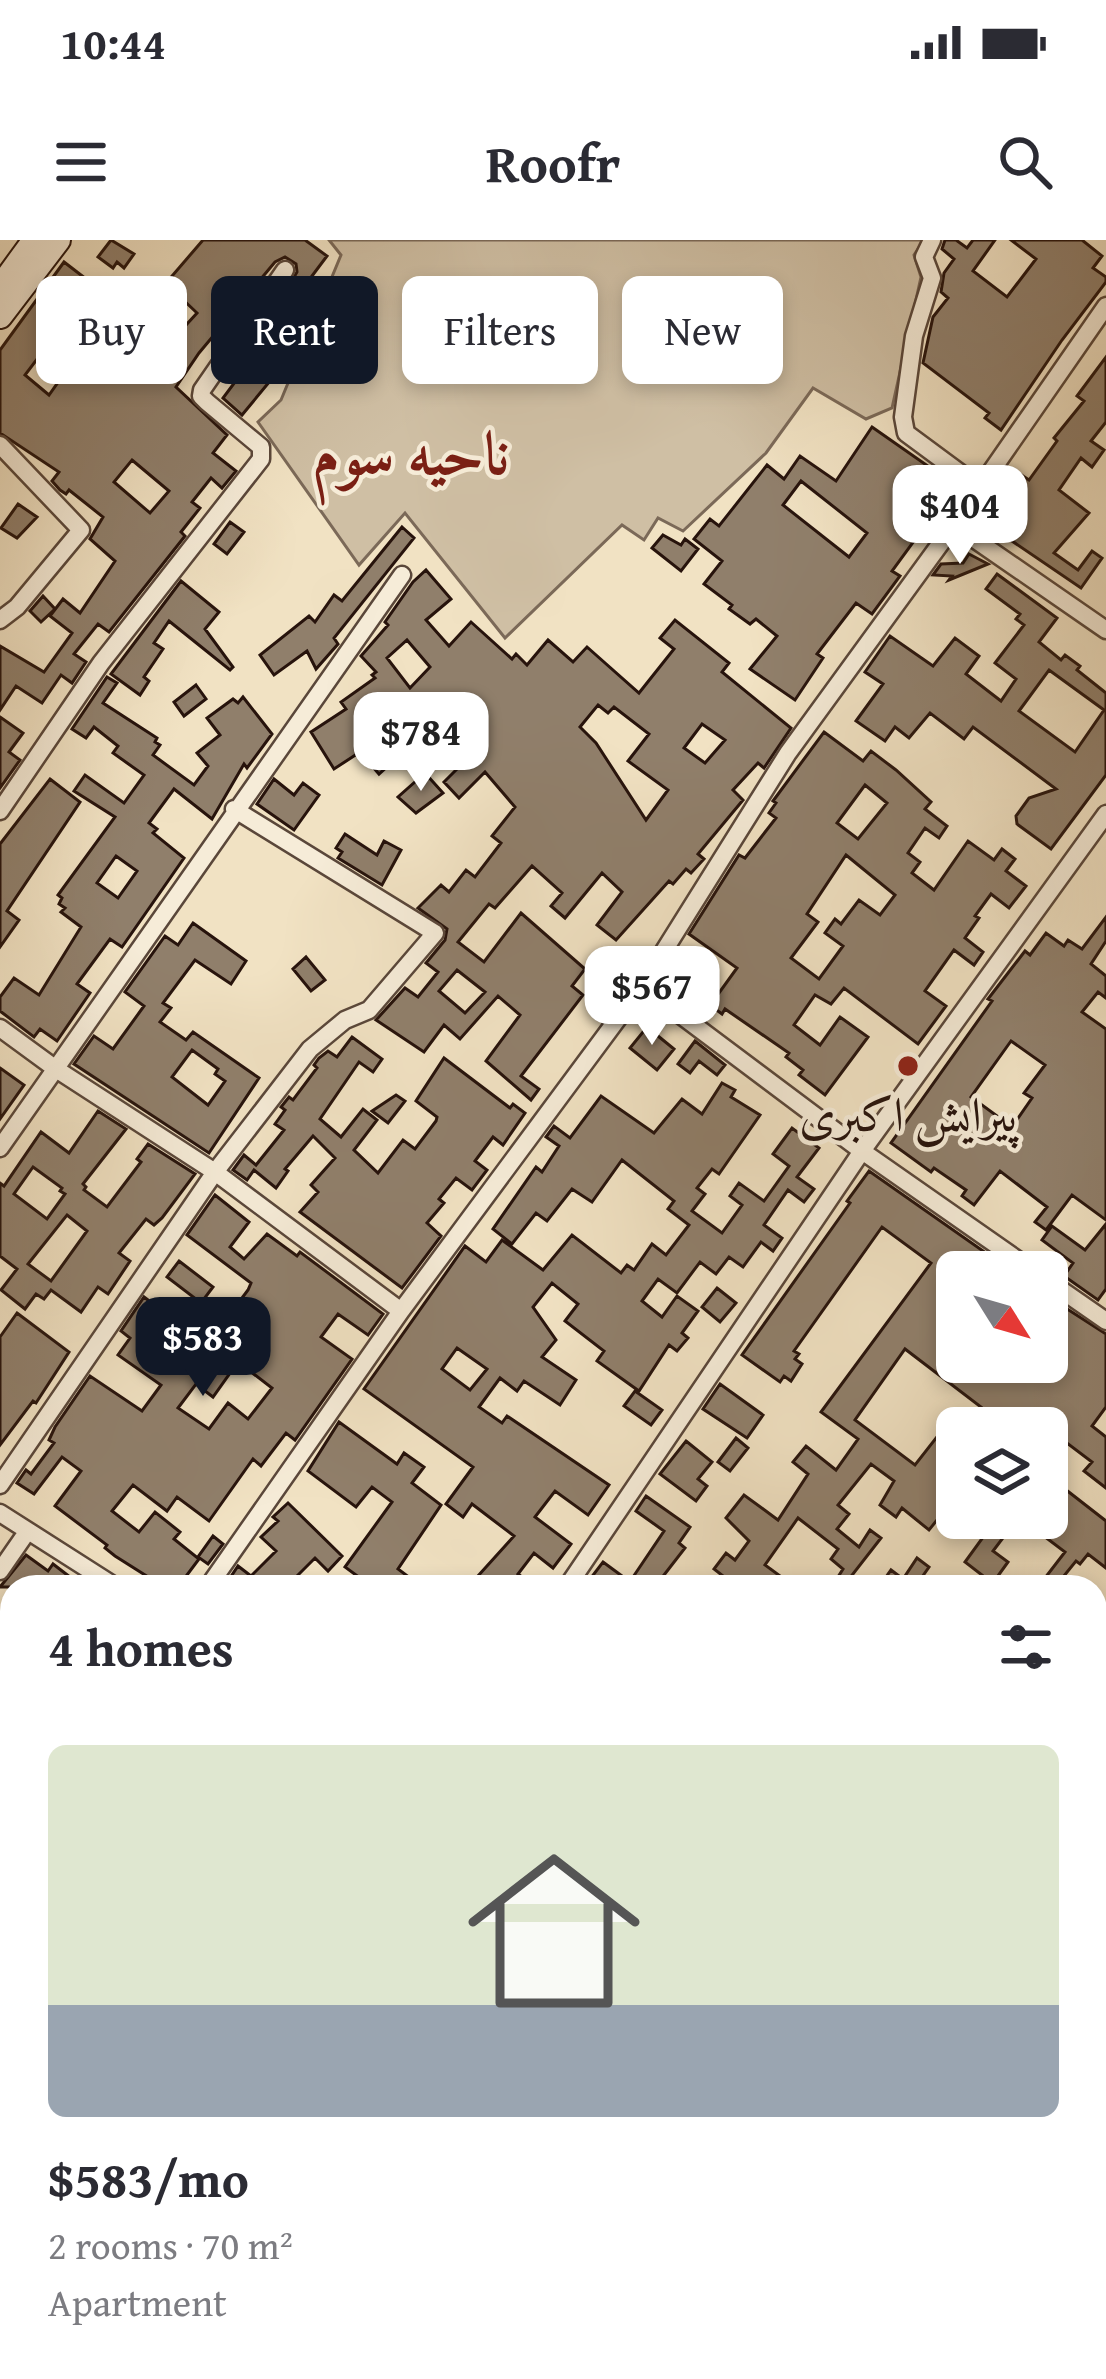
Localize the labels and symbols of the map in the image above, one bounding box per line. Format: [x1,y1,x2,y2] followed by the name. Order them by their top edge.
[313,408,509,506] district label: ناحیه سوم
[889,465,1031,567] pin: $404
[350,692,492,794] pin: $784
[581,946,723,1048] pin: $567
[895,1053,921,1079] marker: پیرایش اکبری
[799,1078,1020,1149] place label: پیرایش اکبری
[936,1251,1068,1383] north arrow
[132,1297,274,1399] pin: $583

